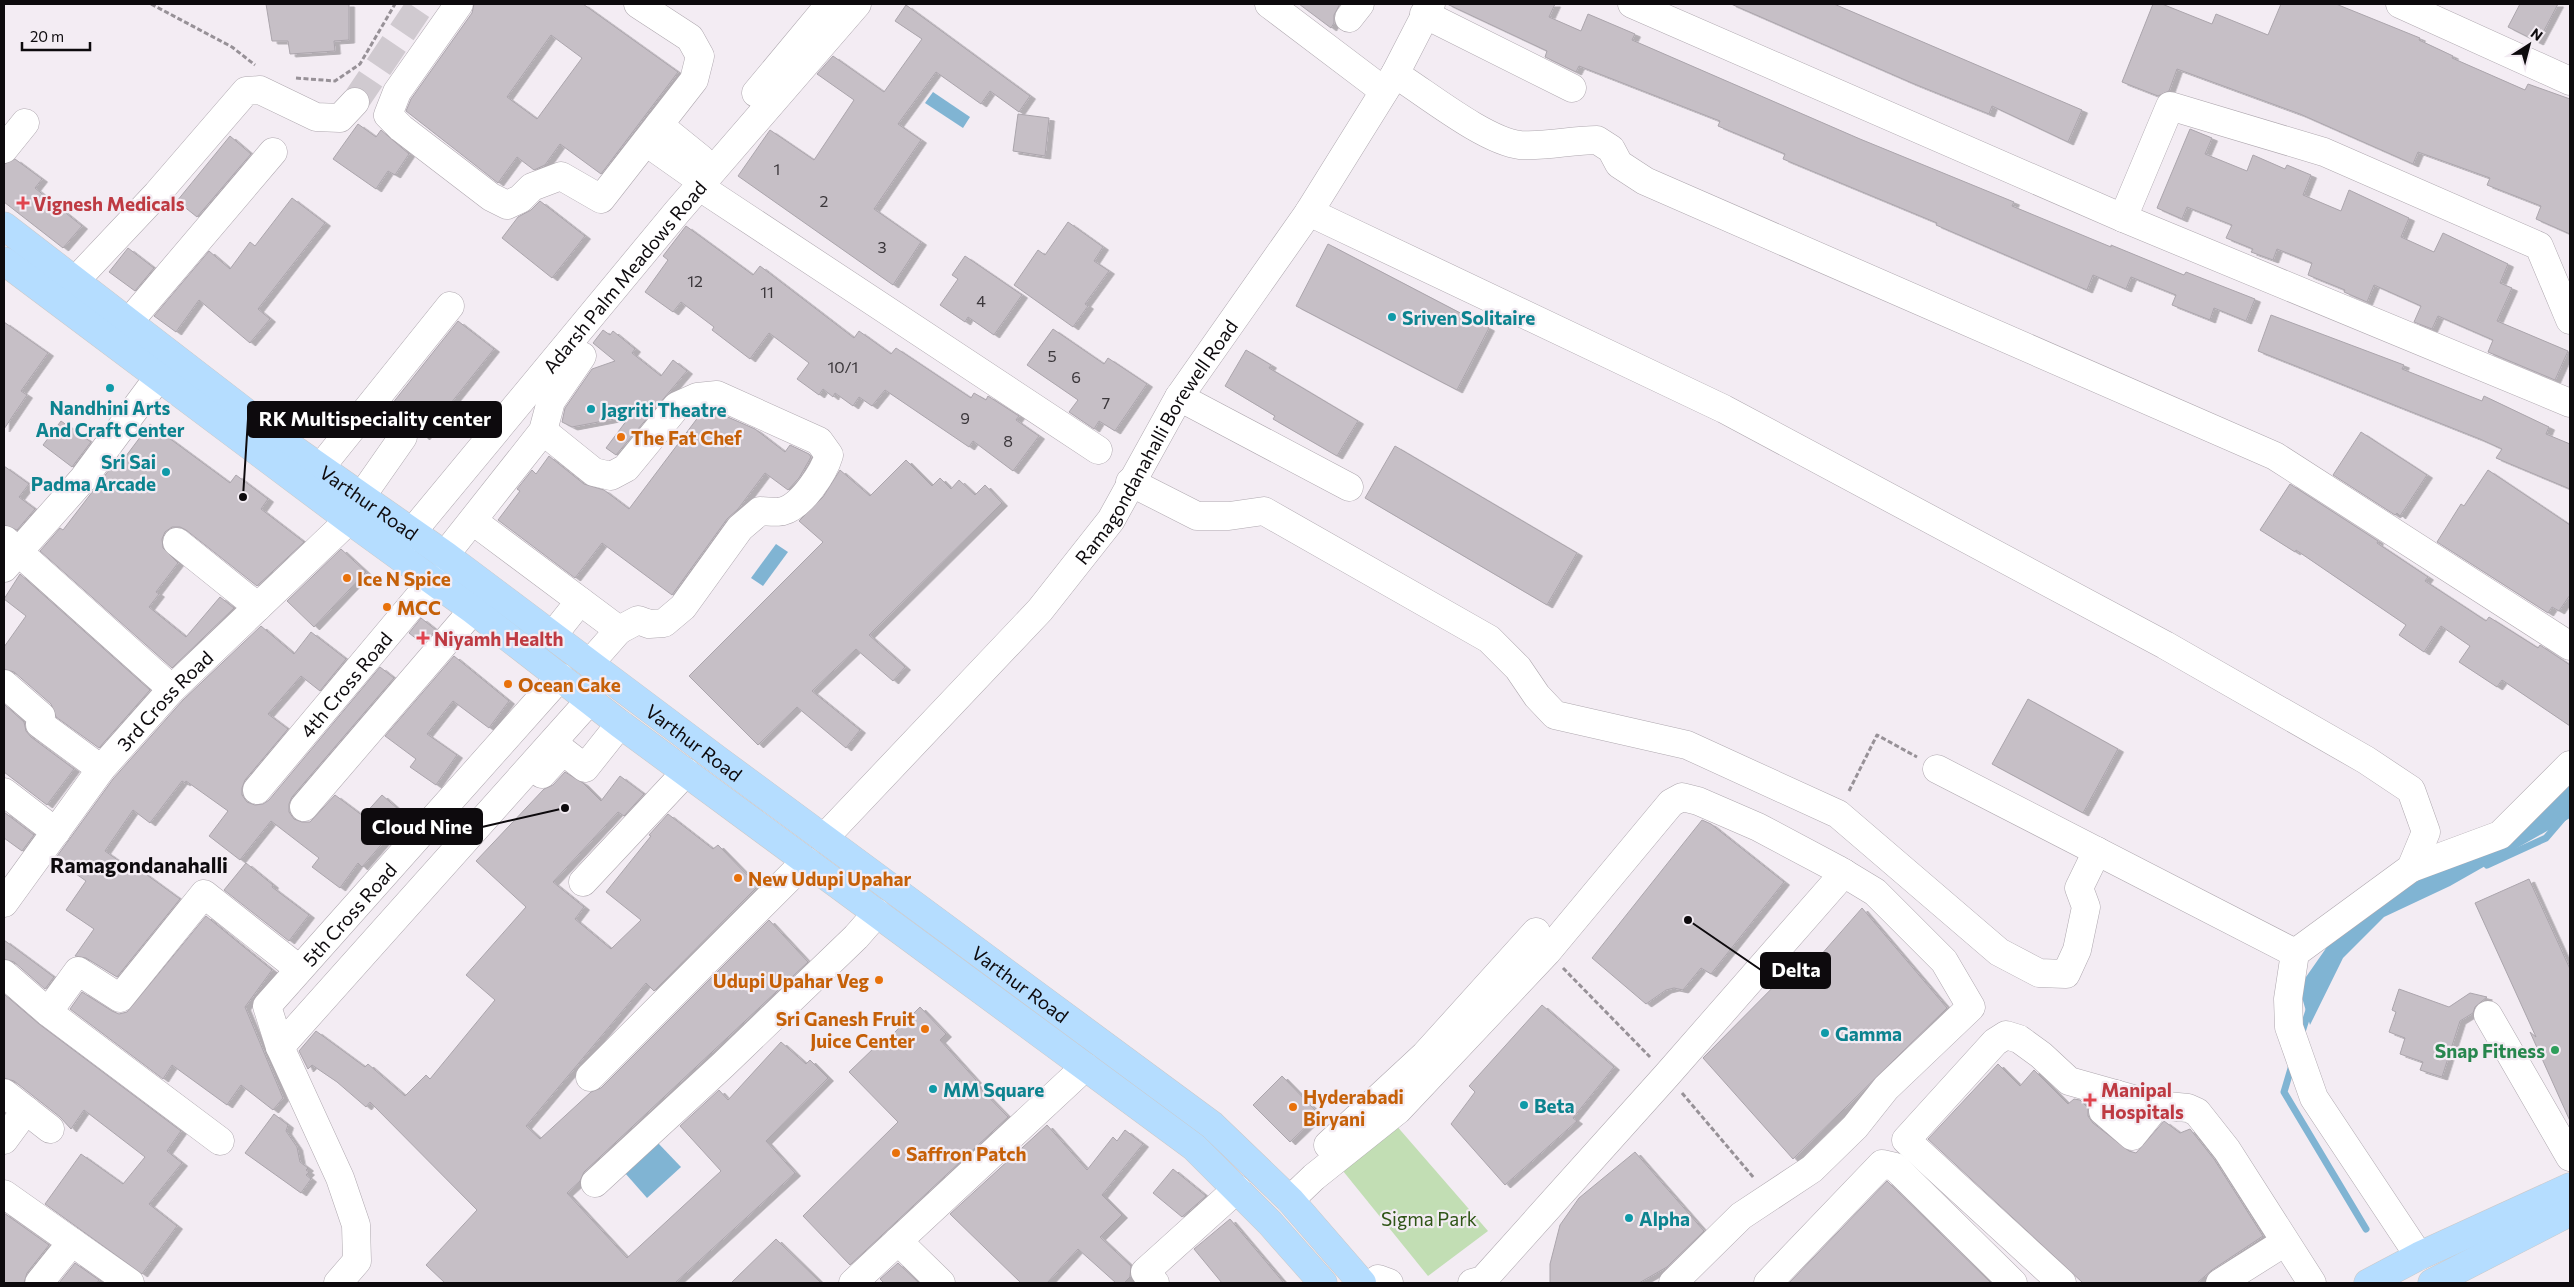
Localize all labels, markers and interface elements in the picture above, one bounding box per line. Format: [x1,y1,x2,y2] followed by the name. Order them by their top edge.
[22,20,90,52] scale bar
[2504,20,2554,70] north arrow
[2528,24,2546,44] text: N
[30,27,64,45] text: 20 m
[774,159,780,178] house number: 1
[537,176,711,377] street label: Adarsh Palm Meadows Road
[820,191,829,210] house number: 2
[33,192,185,215] place label: Vignesh Medicals
[17,197,29,209] marker: Vignesh Medicals
[877,237,887,256] house number: 3
[687,271,703,290] house number: 12
[760,282,774,301] house number: 11
[976,291,986,310] house number: 4
[1402,306,1535,329] place label: Sriven Solitaire
[1386,311,1398,323] marker: Sriven Solitaire
[1069,315,1242,568] street label: Ramagondanahalli Borewell Road
[1047,346,1057,365] house number: 5
[828,357,858,376] house number: 10/1
[1071,367,1081,386] house number: 6
[104,382,116,394] marker: Nandhini Arts And Craft Center
[1102,393,1110,412] house number: 7
[35,396,185,441] place label: Nandhini Arts And Craft Center
[601,398,726,421] place label: Jagriti Theatre
[248,402,501,437] callout: RK Multispeciality center
[585,403,597,415] marker: Jagriti Theatre
[259,406,491,430] text: RK Multispeciality center
[960,408,970,427] house number: 9
[631,426,742,449] place label: The Fat Chef
[615,431,627,443] marker: The Fat Chef
[1003,431,1013,450] house number: 8
[31,450,156,495] place label: Sri Sai Padma Arcade
[316,460,423,544] street label: Varthur Road
[160,466,172,478] marker: Sri Sai Padma Arcade
[357,567,451,590] place label: Ice N Spice
[341,572,353,584] marker: Ice N Spice
[397,596,441,619] place label: MCC
[381,601,393,613] marker: MCC
[295,627,396,742] street label: 4th Cross Road
[434,627,563,650] place label: Niyamh Health
[416,631,430,645] marker: Niyamh Health
[112,645,217,755] street label: 3rd Cross Road
[518,673,621,696] place label: Ocean Cake
[502,678,514,690] marker: Ocean Cake
[642,699,747,786] street label: Varthur Road
[362,809,482,844] callout: Cloud Nine
[372,814,472,838] text: Cloud Nine
[50,852,228,877] district label: Ramagondanahalli
[297,858,401,970] street label: 5th Cross Road
[748,867,911,890] place label: New Udupi Upahar
[732,872,744,884] marker: New Udupi Upahar
[968,940,1074,1027] street label: Varthur Road
[1761,953,1830,988] callout: Delta
[1771,957,1821,981] text: Delta
[713,969,870,992] place label: Udupi Upahar Veg
[873,974,885,986] marker: Udupi Upahar Veg
[776,1007,915,1052] place label: Sri Ganesh Fruit Juice Center
[1835,1022,1902,1045] place label: Gamma
[919,1023,931,1035] marker: Sri Ganesh Fruit Juice Center
[1819,1027,1831,1039] marker: Gamma
[2435,1039,2545,1062] place label: Snap Fitness
[2549,1044,2561,1056] marker: Snap Fitness
[943,1078,1044,1101] place label: MM Square
[2101,1078,2184,1123] place label: Manipal Hospitals
[927,1083,939,1095] marker: MM Square
[1303,1085,1404,1130] place label: Hyderabadi Biryani
[2083,1093,2097,1107] marker: Manipal Hospitals
[1534,1094,1575,1117] place label: Beta
[1518,1099,1530,1111] marker: Beta
[1287,1101,1299,1113] marker: Hyderabadi Biryani
[906,1142,1027,1165] place label: Saffron Patch
[890,1147,902,1159] marker: Saffron Patch
[1381,1207,1477,1230] park label: Sigma Park
[1639,1207,1690,1230] place label: Alpha
[1623,1212,1635,1224] marker: Alpha

